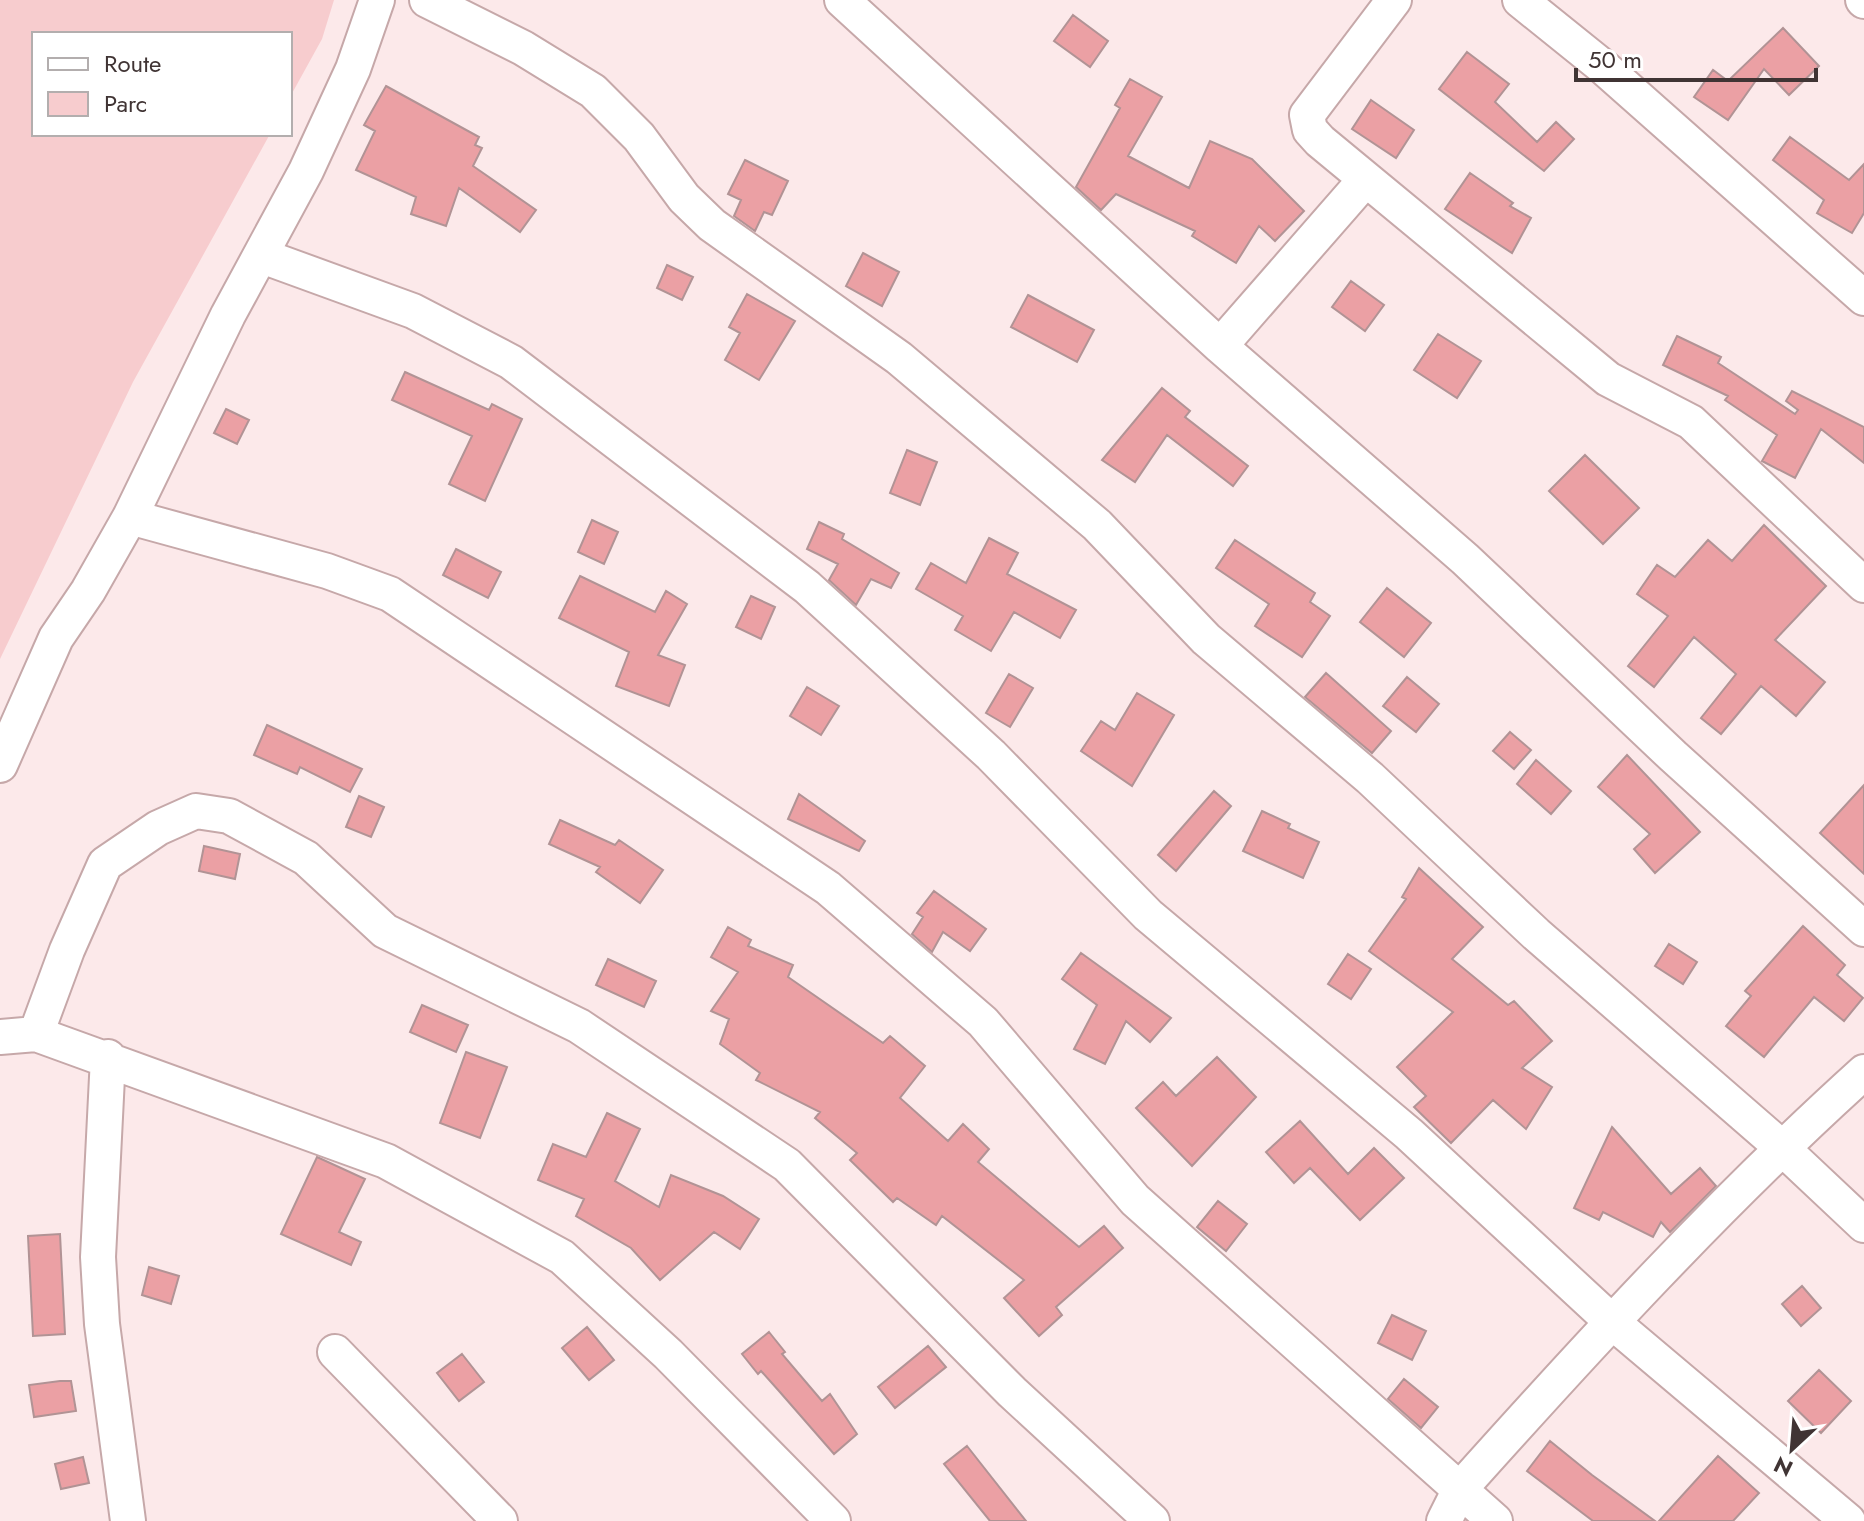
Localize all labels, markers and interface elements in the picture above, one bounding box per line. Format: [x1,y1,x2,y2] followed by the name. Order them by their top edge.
[32,32,292,136] legend
[1576,32,1816,82] scale bar
[1588,42,1642,77] text: 50 m
[104,46,161,81] text: Route
[104,86,147,121] text: Parc
[1752,1409,1832,1489] north arrow
[1768,1449,1798,1485] text: N

